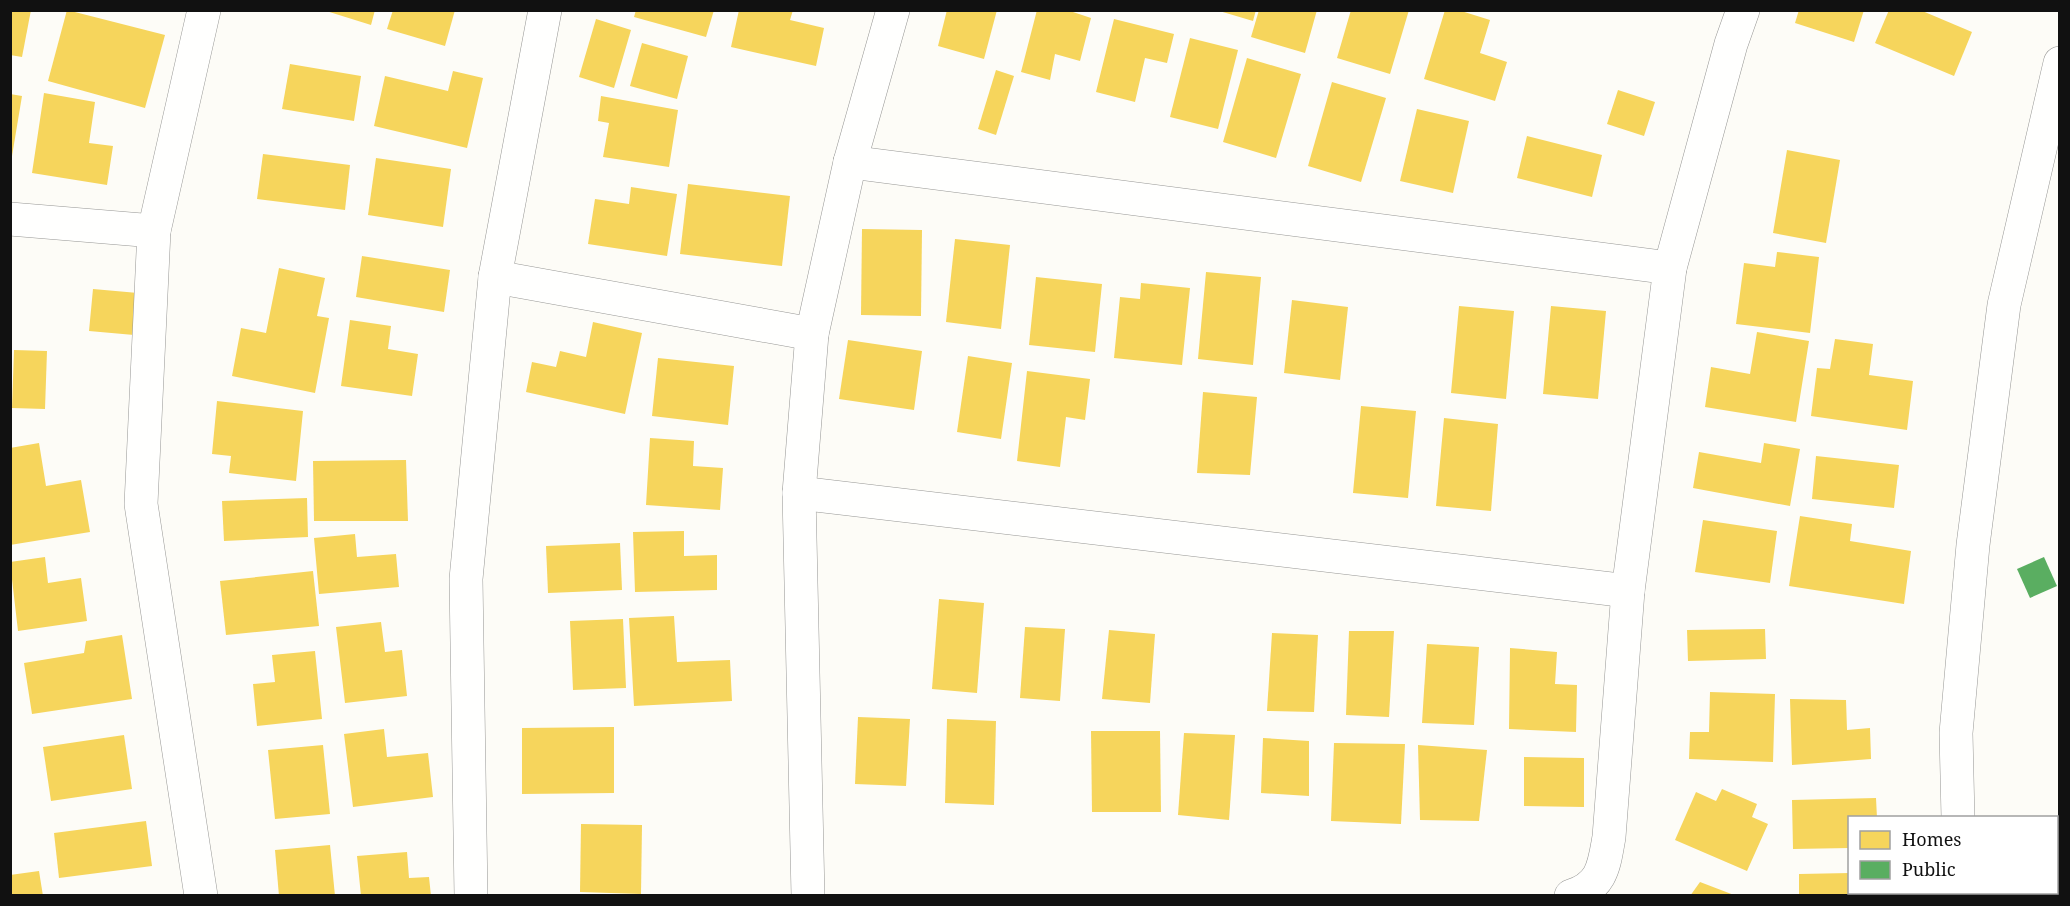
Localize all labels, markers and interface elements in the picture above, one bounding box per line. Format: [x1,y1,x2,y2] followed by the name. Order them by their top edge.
[1848,816,2058,894] legend
[1902,827,1961,851] text: Homes
[1902,857,1956,881] text: Public

